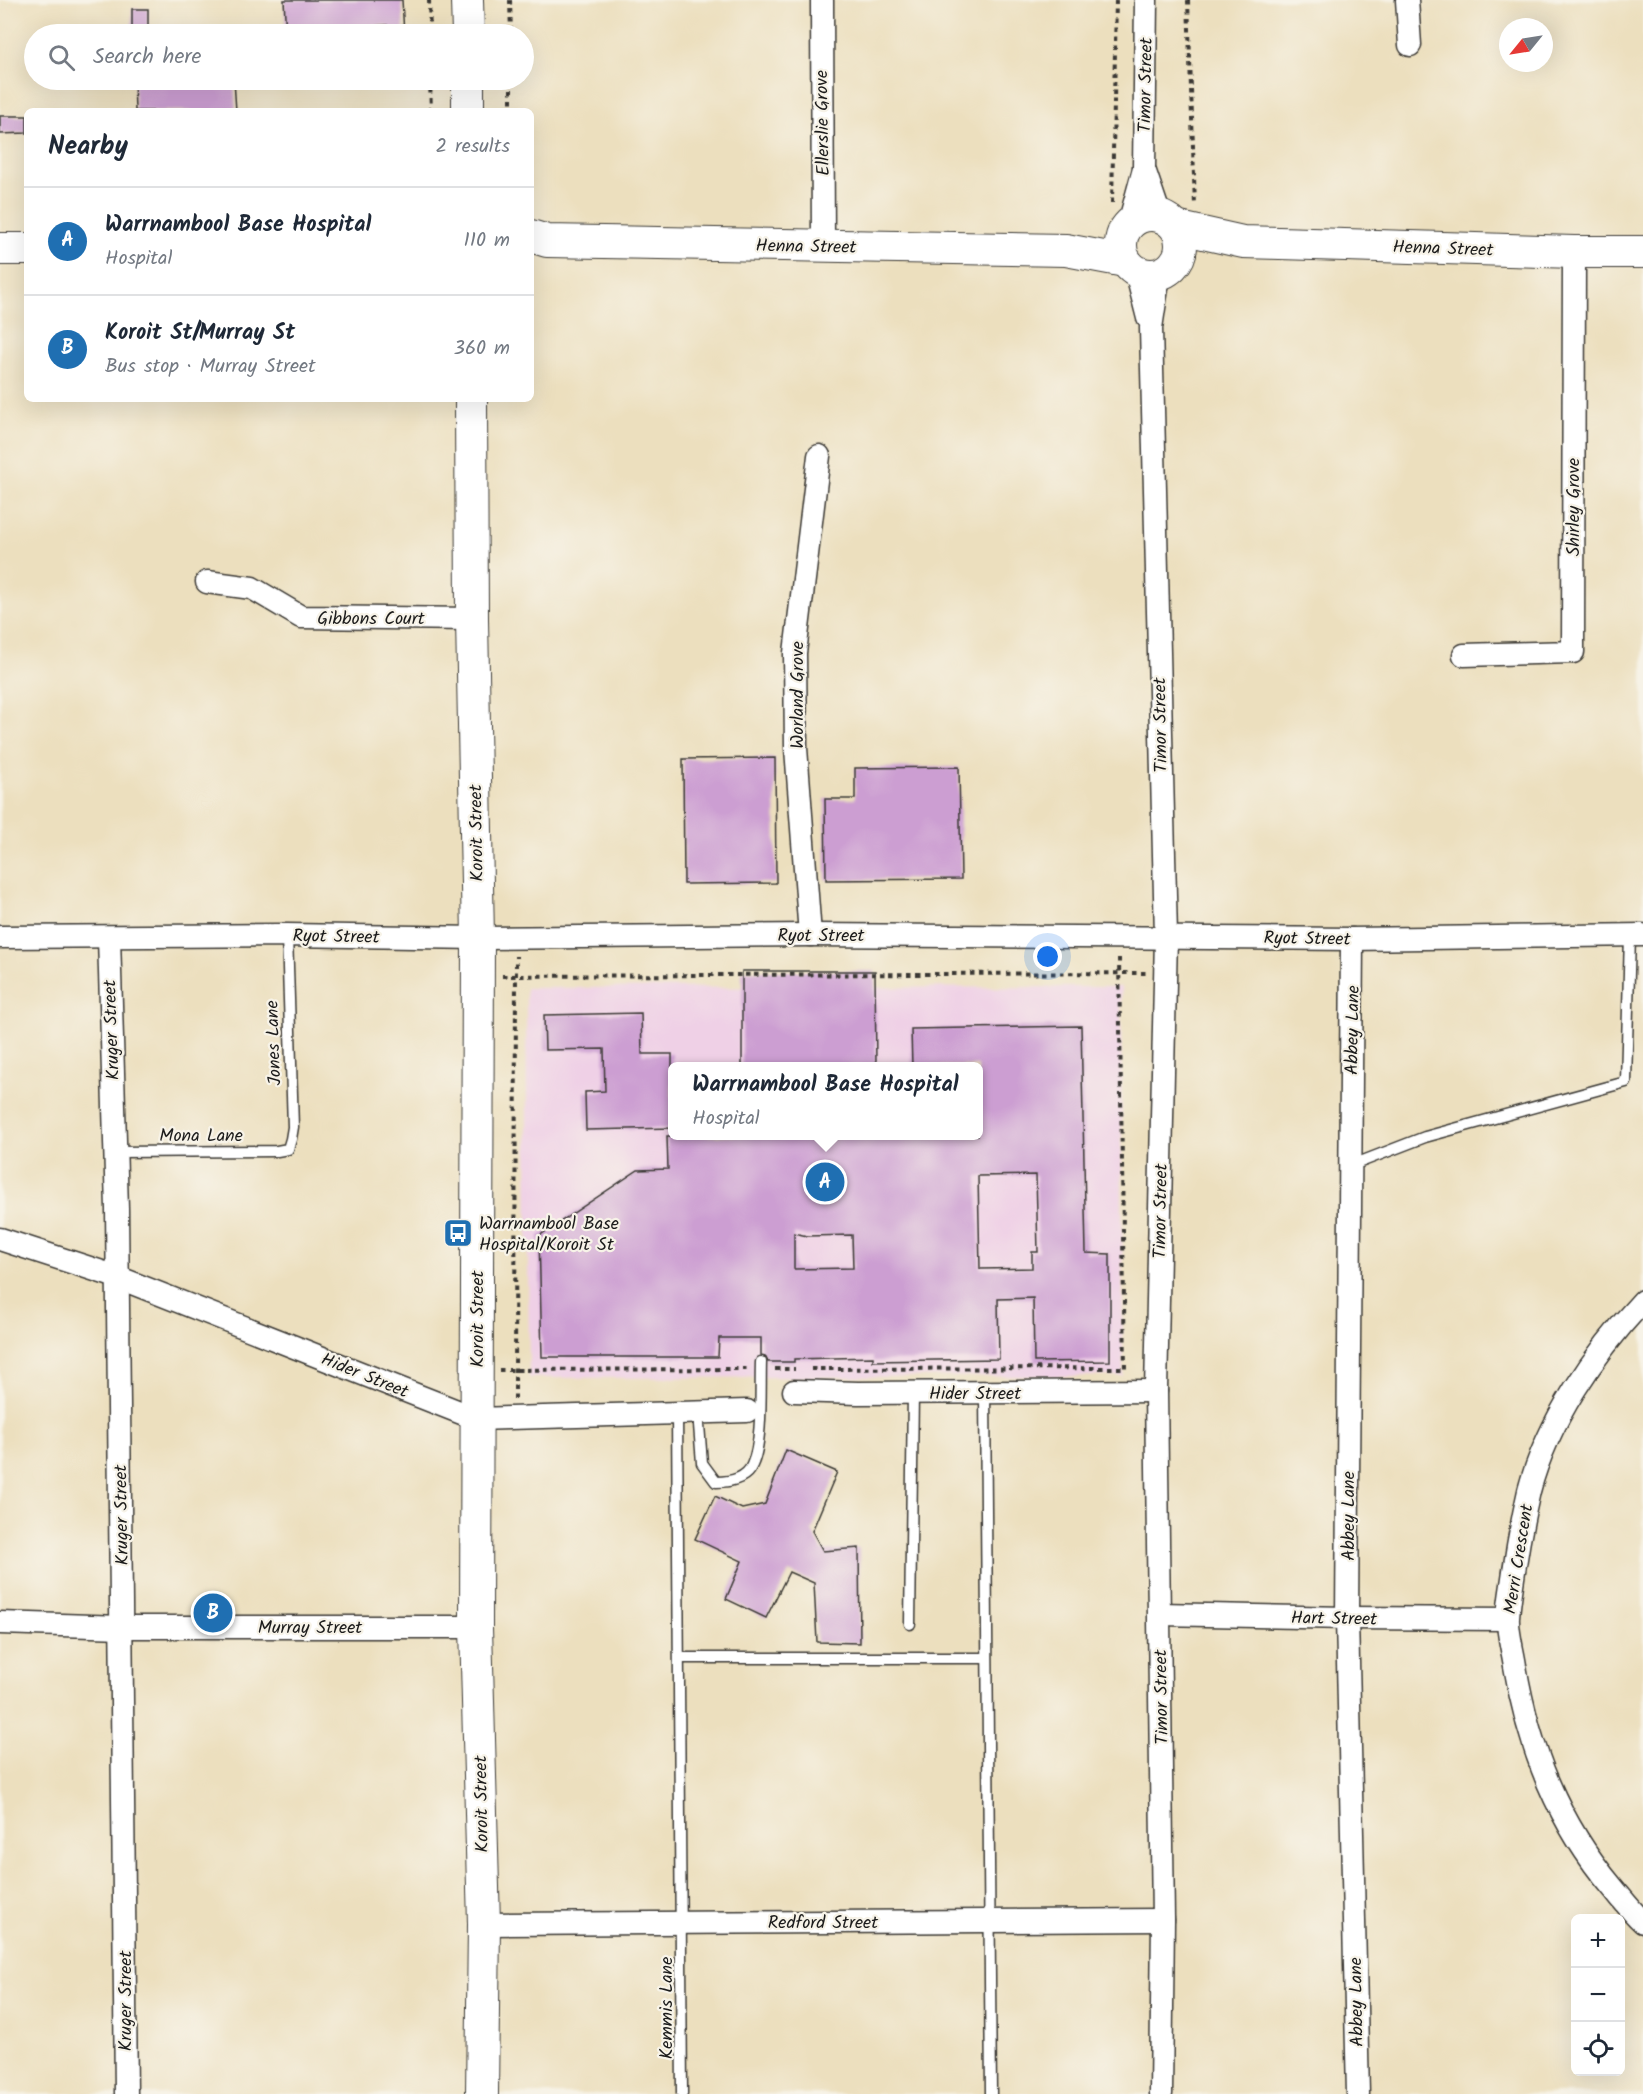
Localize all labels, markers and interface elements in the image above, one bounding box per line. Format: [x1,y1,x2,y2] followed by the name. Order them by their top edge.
[1499,18,1553,72] north arrow
[24,24,534,90] search box
[1131,36,1162,133] street label: Timor Street
[93,40,201,75] text: Search here
[45,41,78,74] icon: search
[808,70,839,176] street label: Ellerslie Grove
[48,126,128,168] text: Nearby
[435,131,510,163] text: 2 results
[105,208,371,243] text: Warrnambool Base Hospital
[61,225,74,257] text: A
[464,225,510,257] text: 110 m
[755,232,858,263] street label: Henna Street
[1392,233,1495,266] street label: Henna Street
[105,243,172,275] text: Hospital
[105,316,295,351] text: Koroit St/Murray St
[61,333,74,365] text: B
[454,333,510,365] text: 360 m
[105,351,316,383] text: Bus stop · Murray Street
[1560,458,1589,556] street label: Shirley Grove
[317,605,426,634] street label: Gibbons Court
[784,641,813,749] street label: Worland Grove
[1146,676,1177,773] street label: Timor Street
[462,783,493,882] street label: Koroit Street
[292,922,381,953] street label: Ryot Street
[778,922,865,951] street label: Ryot Street
[1263,924,1352,955] street label: Ryot Street
[1033,942,1062,971] your location
[96,978,129,1081] street label: Kruger Street
[1338,985,1369,1075] street label: Abbey Lane
[259,1000,290,1086] street label: Jones Lane
[668,1062,983,1140] popup
[692,1068,959,1103] text: Warrnambool Base Hospital
[692,1103,760,1135] text: Hospital
[159,1122,243,1151] street label: Mona Lane
[806,1160,844,1204] pin: A
[1146,1162,1177,1259] street label: Timor Street
[479,1210,619,1260] place label: Warrnambool Base Hospital/Koroit St
[442,1217,474,1249] bus stop icon: Warrnambool Base Hospital/Koroit St
[464,1269,493,1368] street label: Koroit Street
[316,1346,414,1408] street label: Hider Street
[929,1380,1022,1409] street label: Hider Street
[107,1463,138,1566] street label: Kruger Street
[1335,1471,1364,1561] street label: Abbey Lane
[1496,1501,1543,1616] street label: Merri Crescent
[194,1590,232,1636] pin: B
[1291,1604,1378,1635] street label: Hart Street
[258,1614,363,1643] street label: Murray Street
[1147,1648,1178,1745] street label: Timor Street
[467,1754,498,1853] street label: Koroit Street
[768,1909,879,1938] street label: Redford Street
[1571,1914,1625,2076] map controls
[1571,1914,1625,1968] button: +
[112,1950,141,2051] street label: Kruger Street
[653,1957,682,2059] street label: Kemmis Lane
[1342,1957,1373,2047] street label: Abbey Lane
[1571,1968,1625,2022] button: −
[1571,2022,1625,2076] button: locate

